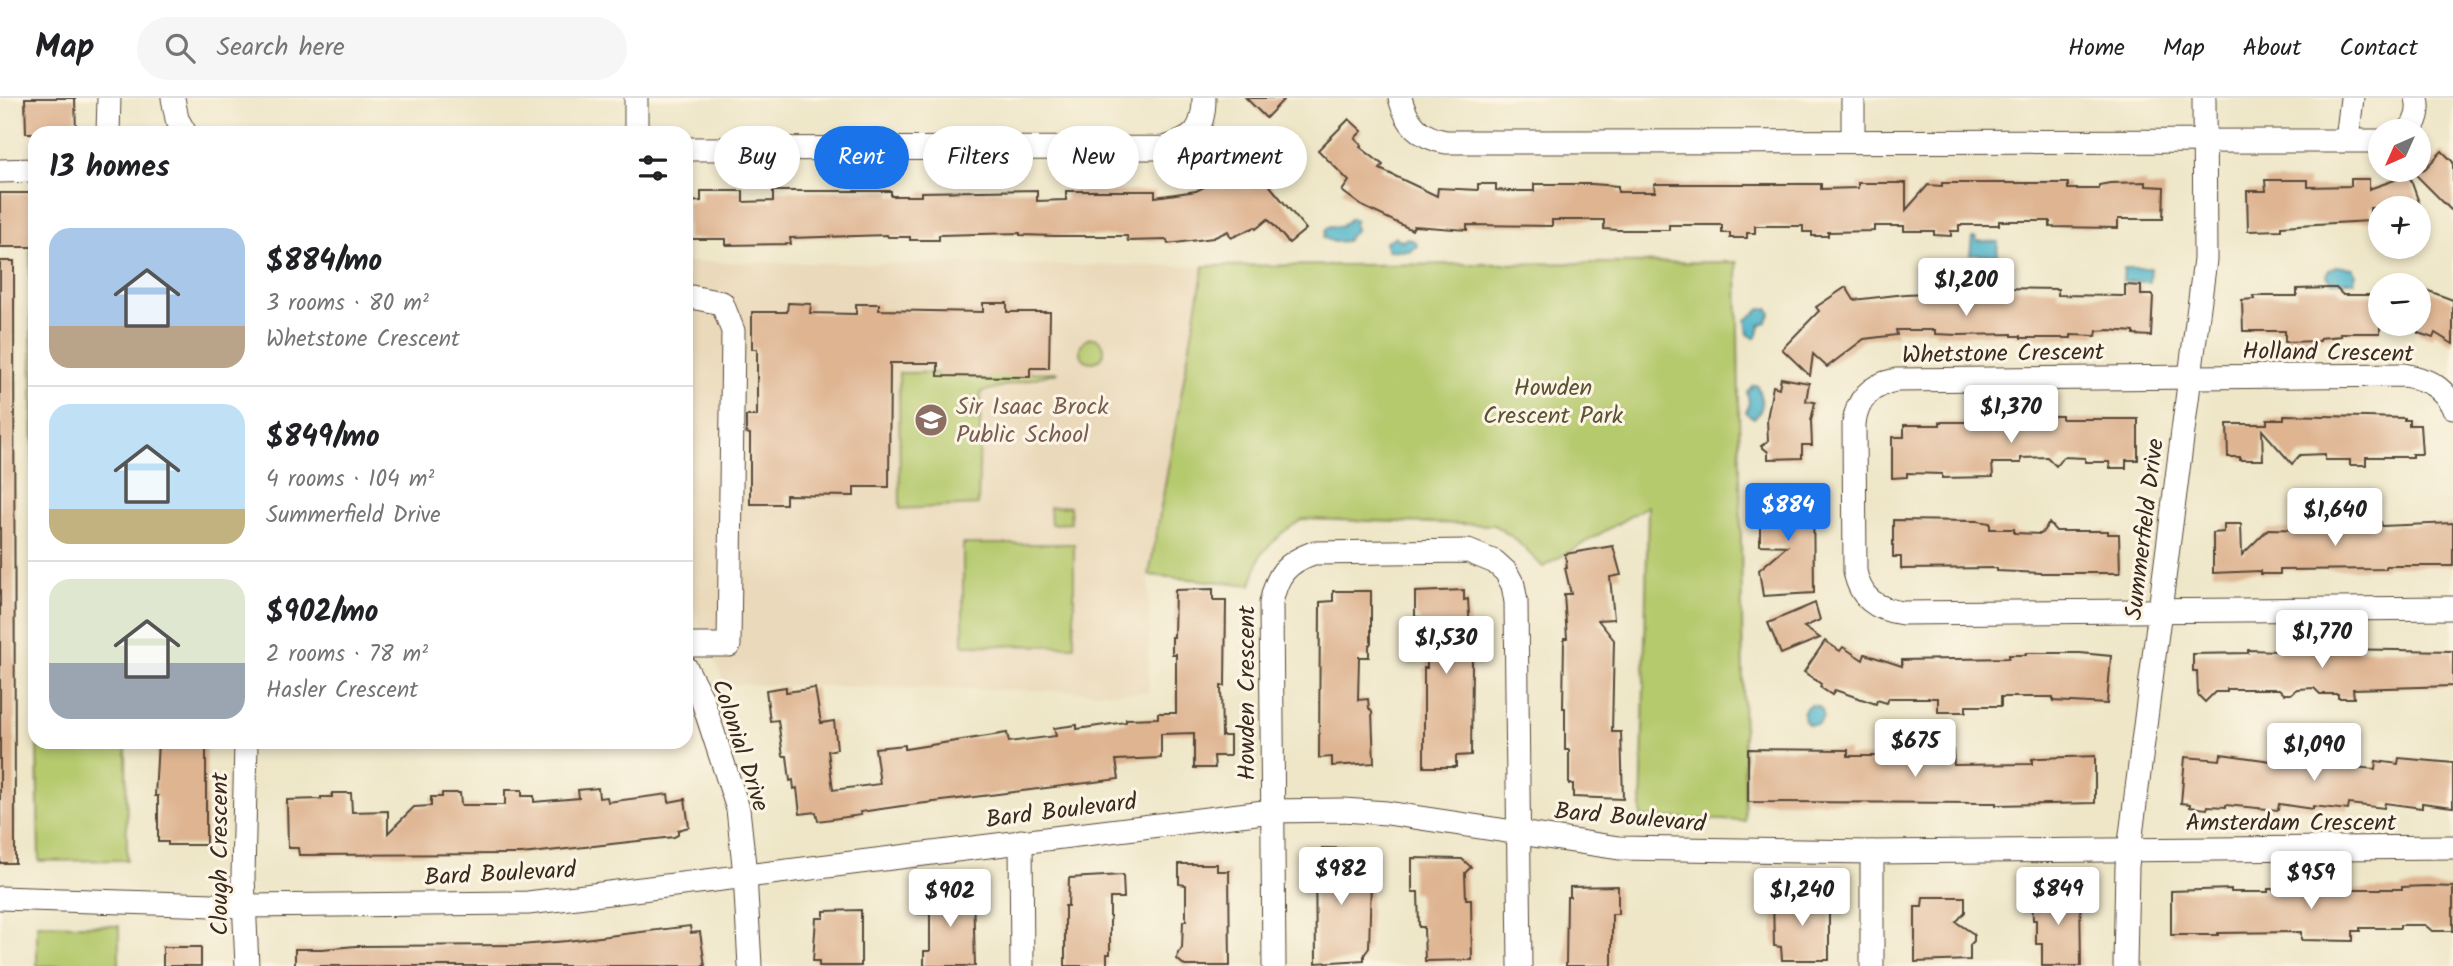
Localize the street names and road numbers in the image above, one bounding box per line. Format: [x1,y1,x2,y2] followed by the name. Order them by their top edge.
[1902,333,2105,376] street label: Whetstone Crescent
[2242,333,2415,375] street label: Holland Crescent
[2115,436,2176,622] street label: Summerfield Drive
[1228,605,1267,781] street label: Howden Crescent
[700,674,779,817] street label: Colonial Drive
[201,772,240,936] street label: Clough Crescent
[983,783,1140,840] street label: Bard Boulevard
[1553,792,1708,845] street label: Bard Boulevard
[2186,804,2397,843] street label: Amsterdam Crescent
[423,851,578,898] street label: Bard Boulevard

